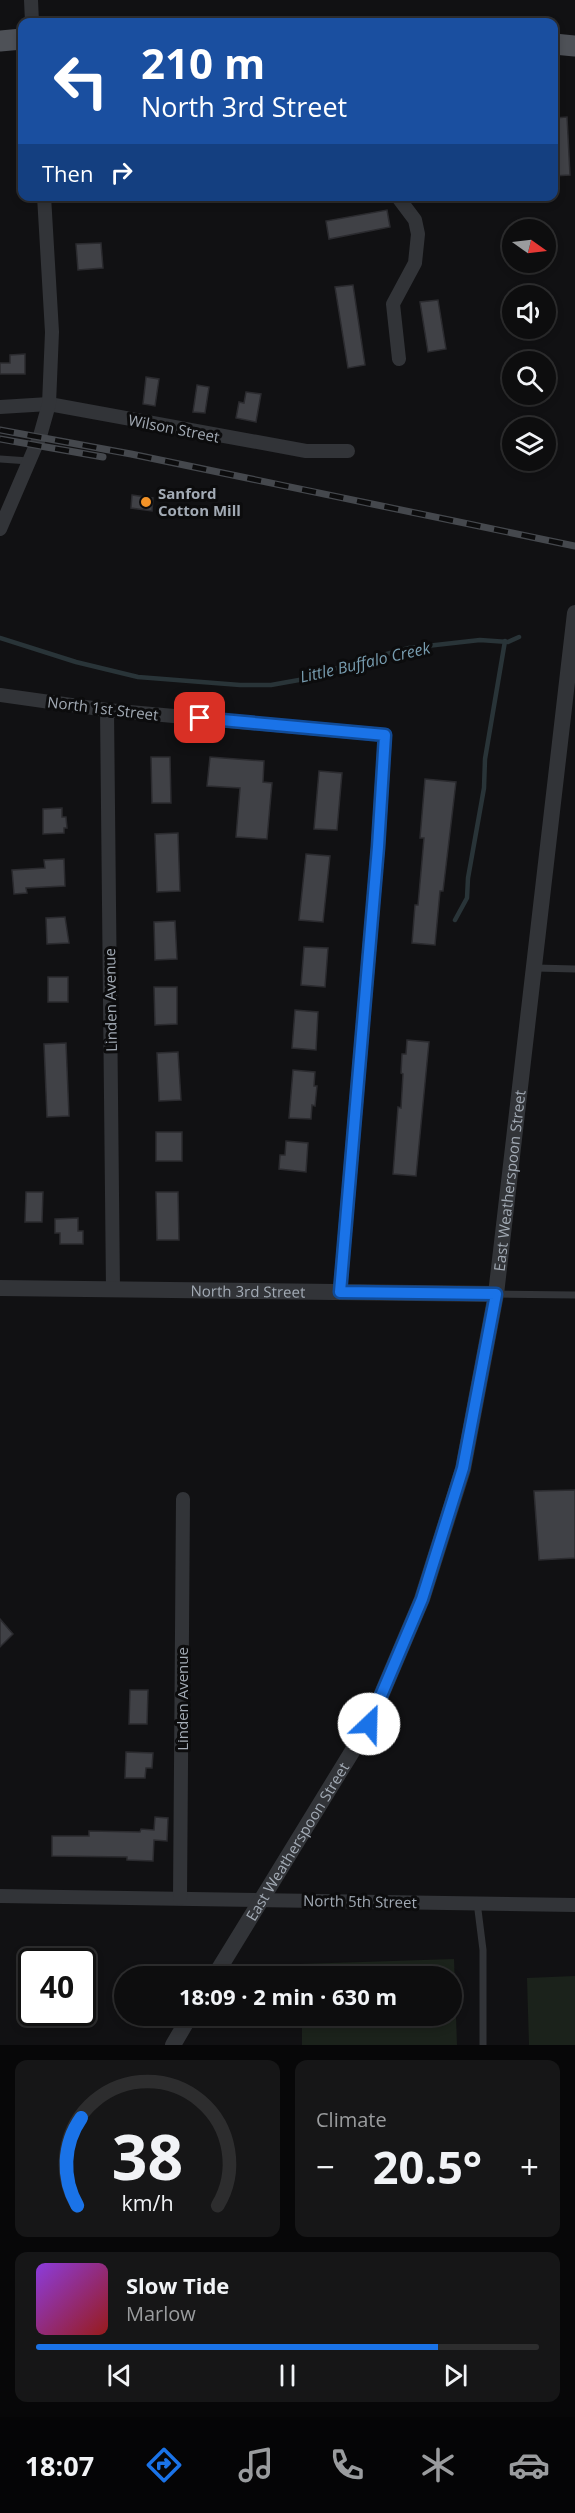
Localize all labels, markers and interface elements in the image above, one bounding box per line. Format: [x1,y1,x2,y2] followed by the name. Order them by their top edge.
[141,34,265,91] text: 210 m
[42,42,120,120] icon: left
[141,88,347,125] text: North 3rd Street
[105,156,138,189] icon: right
[42,158,93,188] text: Then
[502,219,556,273] north arrow
[502,219,556,471] map controls
[502,285,556,339] button: sound
[502,351,556,405] button: search
[127,409,221,447] street label: Wilson Street
[502,417,556,471] button: layers
[158,483,241,520] place label: Sanford Cotton Mill
[139,495,153,509] marker: Sanford Cotton Mill
[298,636,433,688] water label: Little Buffalo Creek
[46,691,160,725] street label: North 1st Street
[174,692,225,743] pin
[183,701,216,734] icon: arrive
[99,948,121,1052] street label: Linden Avenue
[489,1089,530,1272] street label: East Weatherspoon Street
[191,1280,305,1302] street label: North 3rd Street
[172,1647,192,1751] street label: Linden Avenue
[337,1692,401,1756] position arrow
[241,1758,353,1924] street label: East Weatherspoon Street
[303,1890,417,1912] street label: North 5th Street
[18,1948,96,2026] speed limit sign: 40
[179,1981,397,2011] text: 18:09 · 2 min · 630 m
[316,2106,387,2133] text: Climate
[112,2113,183,2198] text: 38
[373,2136,482,2197] text: 20.5°
[316,2144,335,2189] text: −
[520,2144,539,2189] text: +
[121,2188,174,2217] text: km/h
[126,2270,229,2300] text: Slow Tide
[126,2300,196,2327] text: Marlow
[103,2359,136,2392] icon: previous
[271,2359,304,2392] icon: pause
[439,2359,472,2392] icon: next
[143,2444,185,2486] icon: directions
[235,2444,277,2486] icon: music
[326,2444,368,2486] icon: phone
[417,2444,459,2486] icon: climate
[508,2444,550,2486] icon: car
[25,2447,94,2484] text: 18:07

